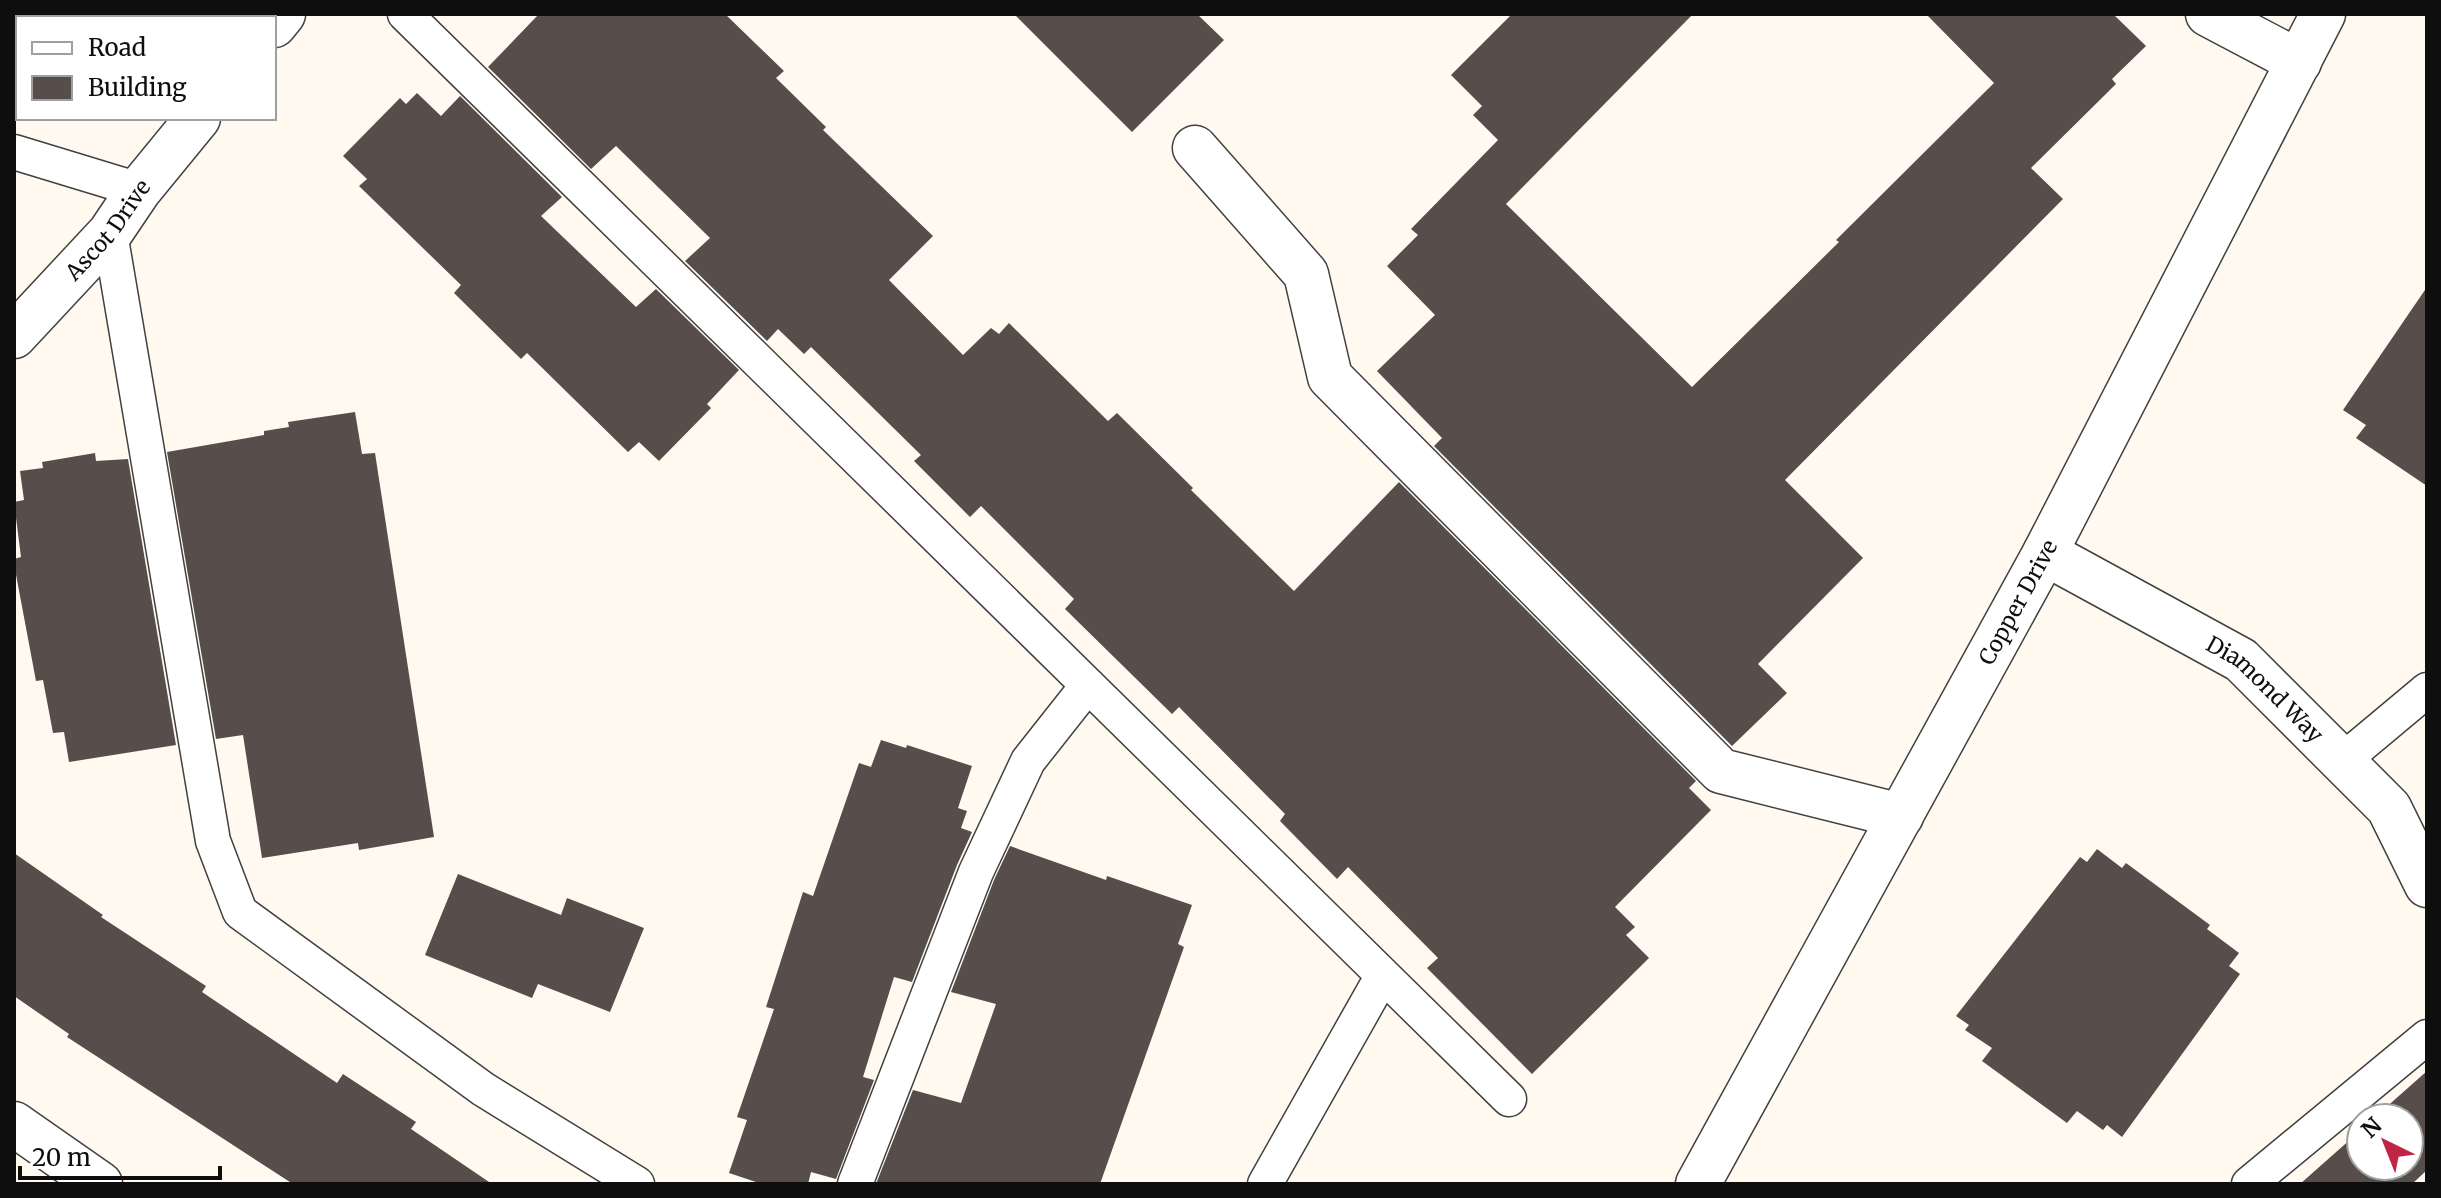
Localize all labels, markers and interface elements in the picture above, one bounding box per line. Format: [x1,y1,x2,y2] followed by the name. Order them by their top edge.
[16,16,276,120] legend
[88,32,146,63] text: Road
[88,72,187,103] text: Building
[59,173,156,287] street label: Ascot Drive
[1972,535,2063,670] street label: Copper Drive
[2201,630,2329,748] street label: Diamond Way
[2345,1102,2425,1182] north arrow
[2355,1111,2388,1144] text: N
[20,1130,220,1180] scale bar
[32,1142,91,1173] text: 20 m

